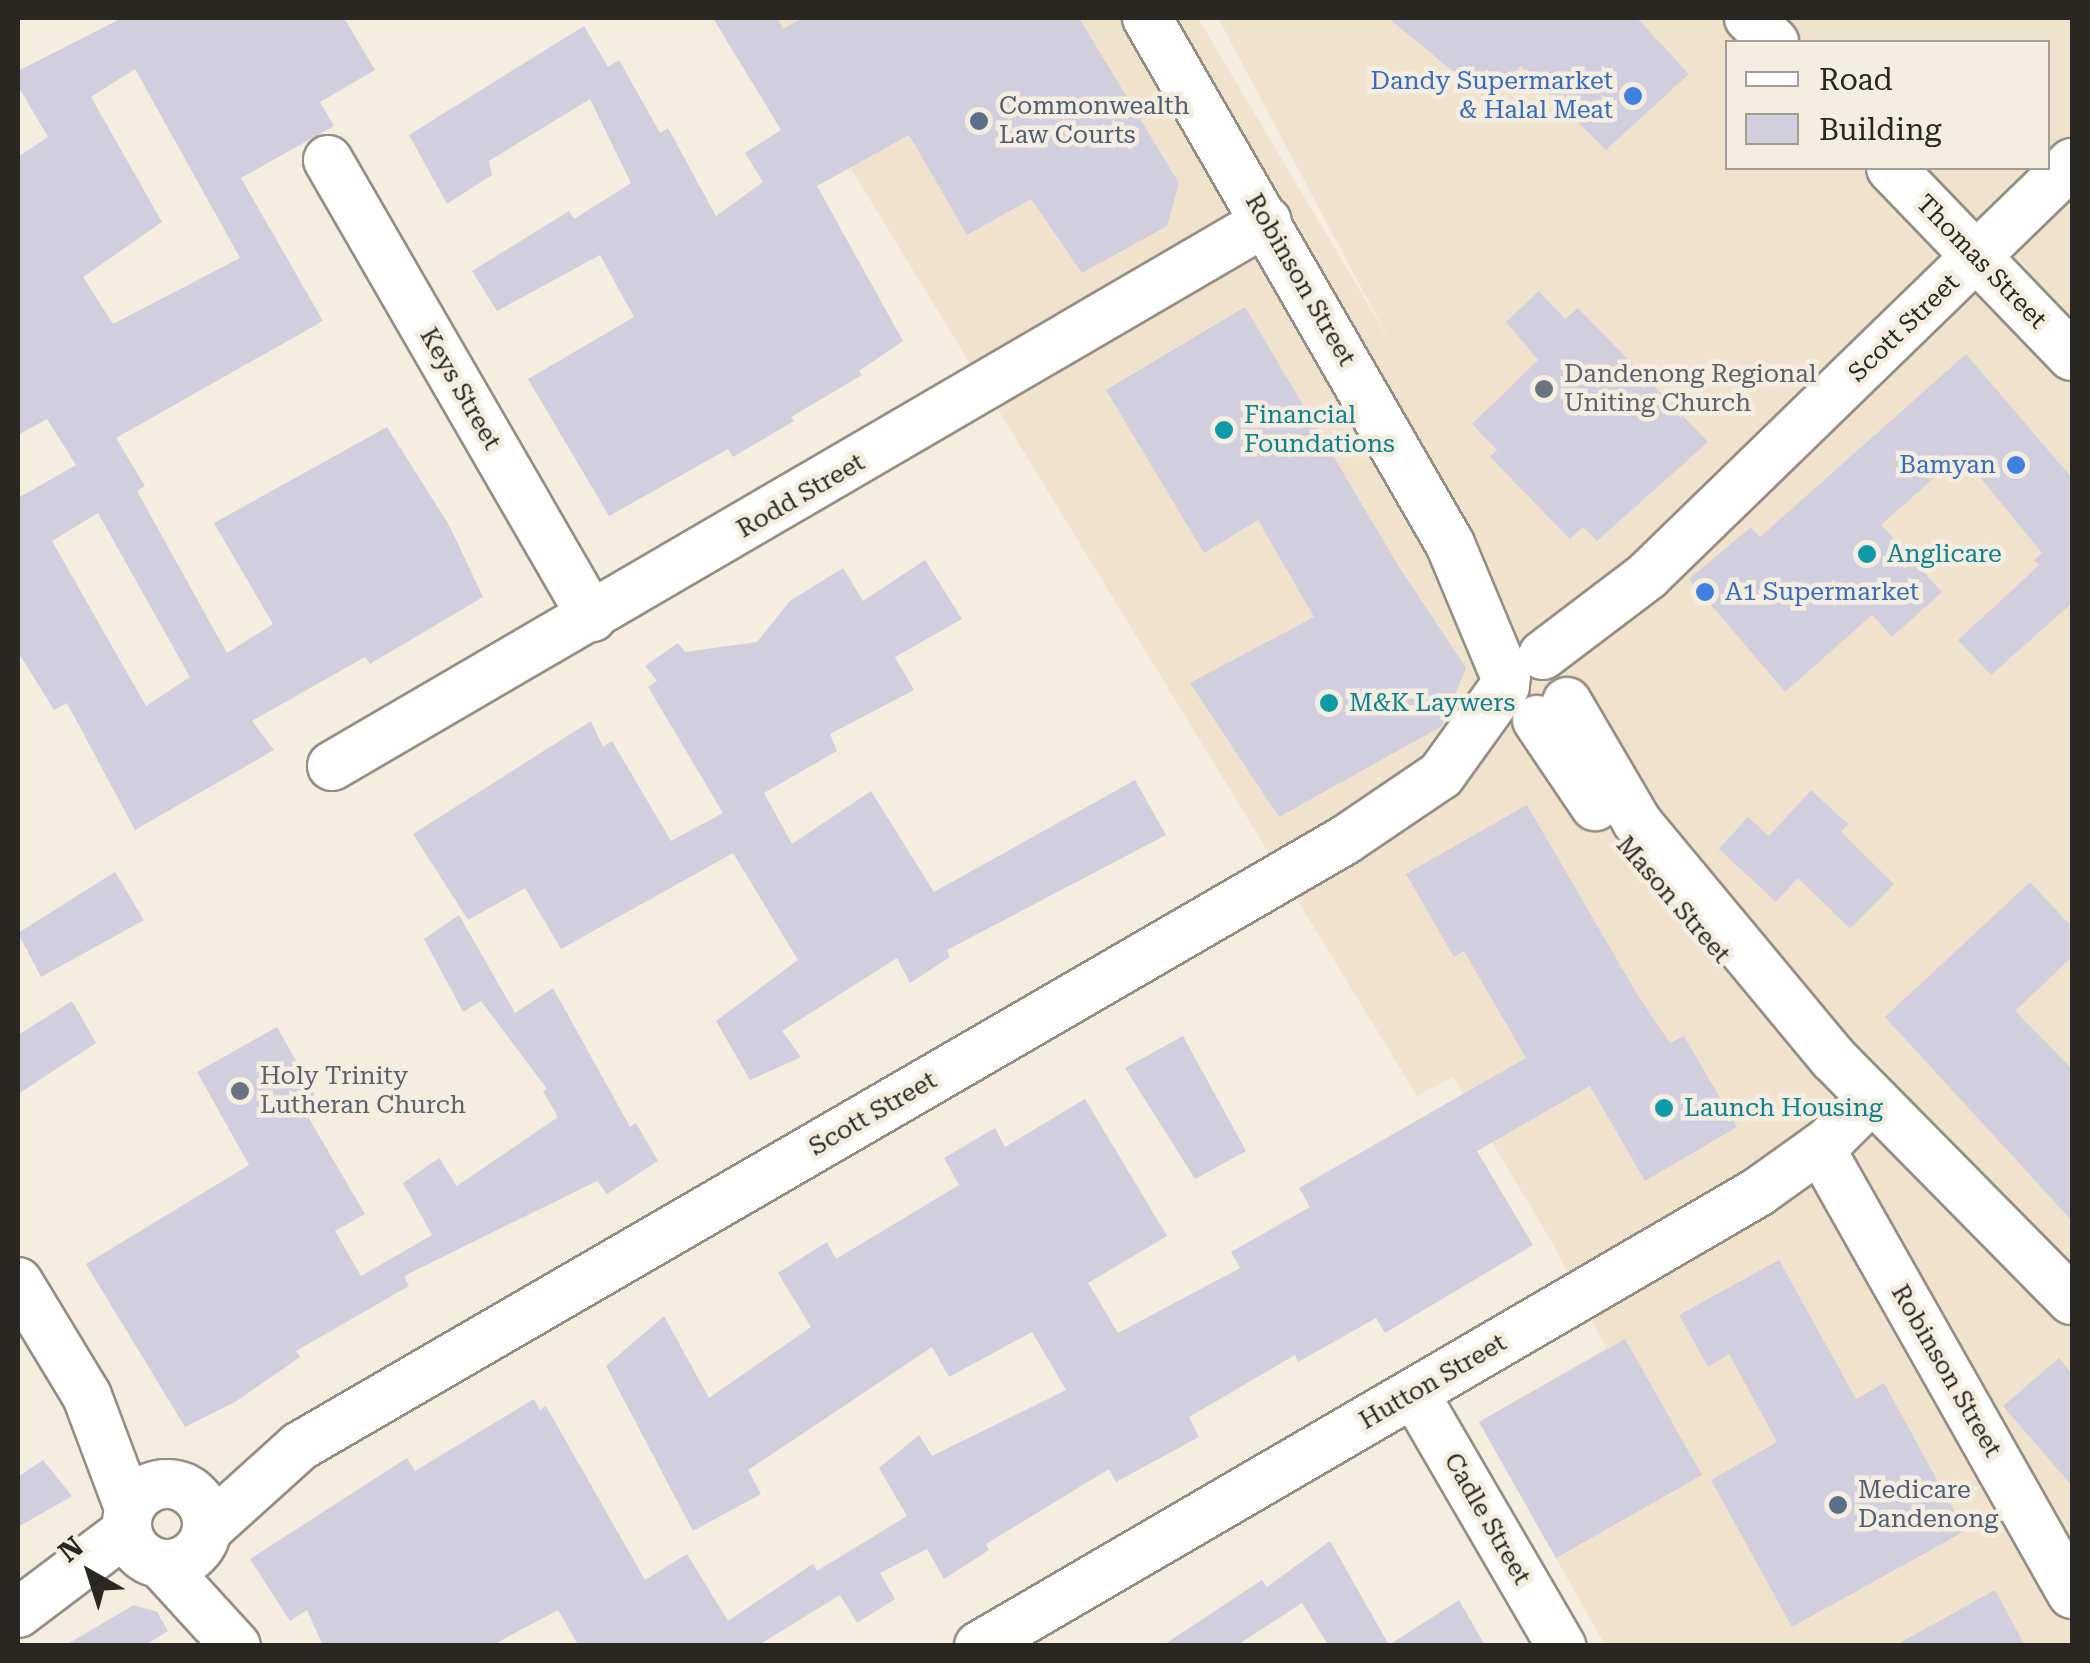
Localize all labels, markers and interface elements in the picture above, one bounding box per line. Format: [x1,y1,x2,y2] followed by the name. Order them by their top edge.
[1725,40,2050,170] legend
[1819,62,1893,97] text: Road
[1371,67,1613,126] place label: Dandy Supermarket & Halal Meat
[1622,85,1644,107] marker: Dandy Supermarket & Halal Meat
[999,92,1190,151] place label: Commonwealth Law Courts
[968,110,990,132] marker: Commonwealth Law Courts
[1819,112,1942,147] text: Building
[1239,189,1361,371] street label: Robinson Street
[1910,189,2052,335] street label: Thomas Street
[1842,268,1966,388] street label: Scott Street
[413,323,507,455] street label: Keys Street
[1564,360,1816,419] place label: Dandenong Regional Uniting Church
[1533,378,1555,400] marker: Dandenong Regional Uniting Church
[1244,401,1395,460] place label: Financial Foundations
[1213,419,1235,441] marker: Financial Foundations
[732,447,870,545] street label: Rodd Street
[1899,450,1996,480] place label: Bamyan
[2005,454,2027,476] marker: Bamyan
[1887,539,2002,569] place label: Anglicare
[1856,543,1878,565] marker: Anglicare
[1725,577,1919,607] place label: A1 Supermarket
[1694,581,1716,603] marker: A1 Supermarket
[1349,688,1515,718] place label: M&K Laywers
[1318,692,1340,714] marker: M&K Laywers
[1610,830,1736,970] street label: Mason Street
[260,1062,466,1121] place label: Holy Trinity Lutheran Church
[804,1065,942,1163] street label: Scott Street
[229,1080,251,1102] marker: Holy Trinity Lutheran Church
[1684,1093,1883,1123] place label: Launch Housing
[1653,1097,1675,1119] marker: Launch Housing
[1885,1280,2007,1462] street label: Robinson Street
[1354,1328,1512,1436] street label: Hutton Street
[1437,1448,1537,1590] street label: Cadle Street
[1858,1476,1999,1535] place label: Medicare Dandenong
[1827,1494,1849,1516] marker: Medicare Dandenong
[40,1523,140,1623] north arrow
[52,1530,90,1569] text: N

